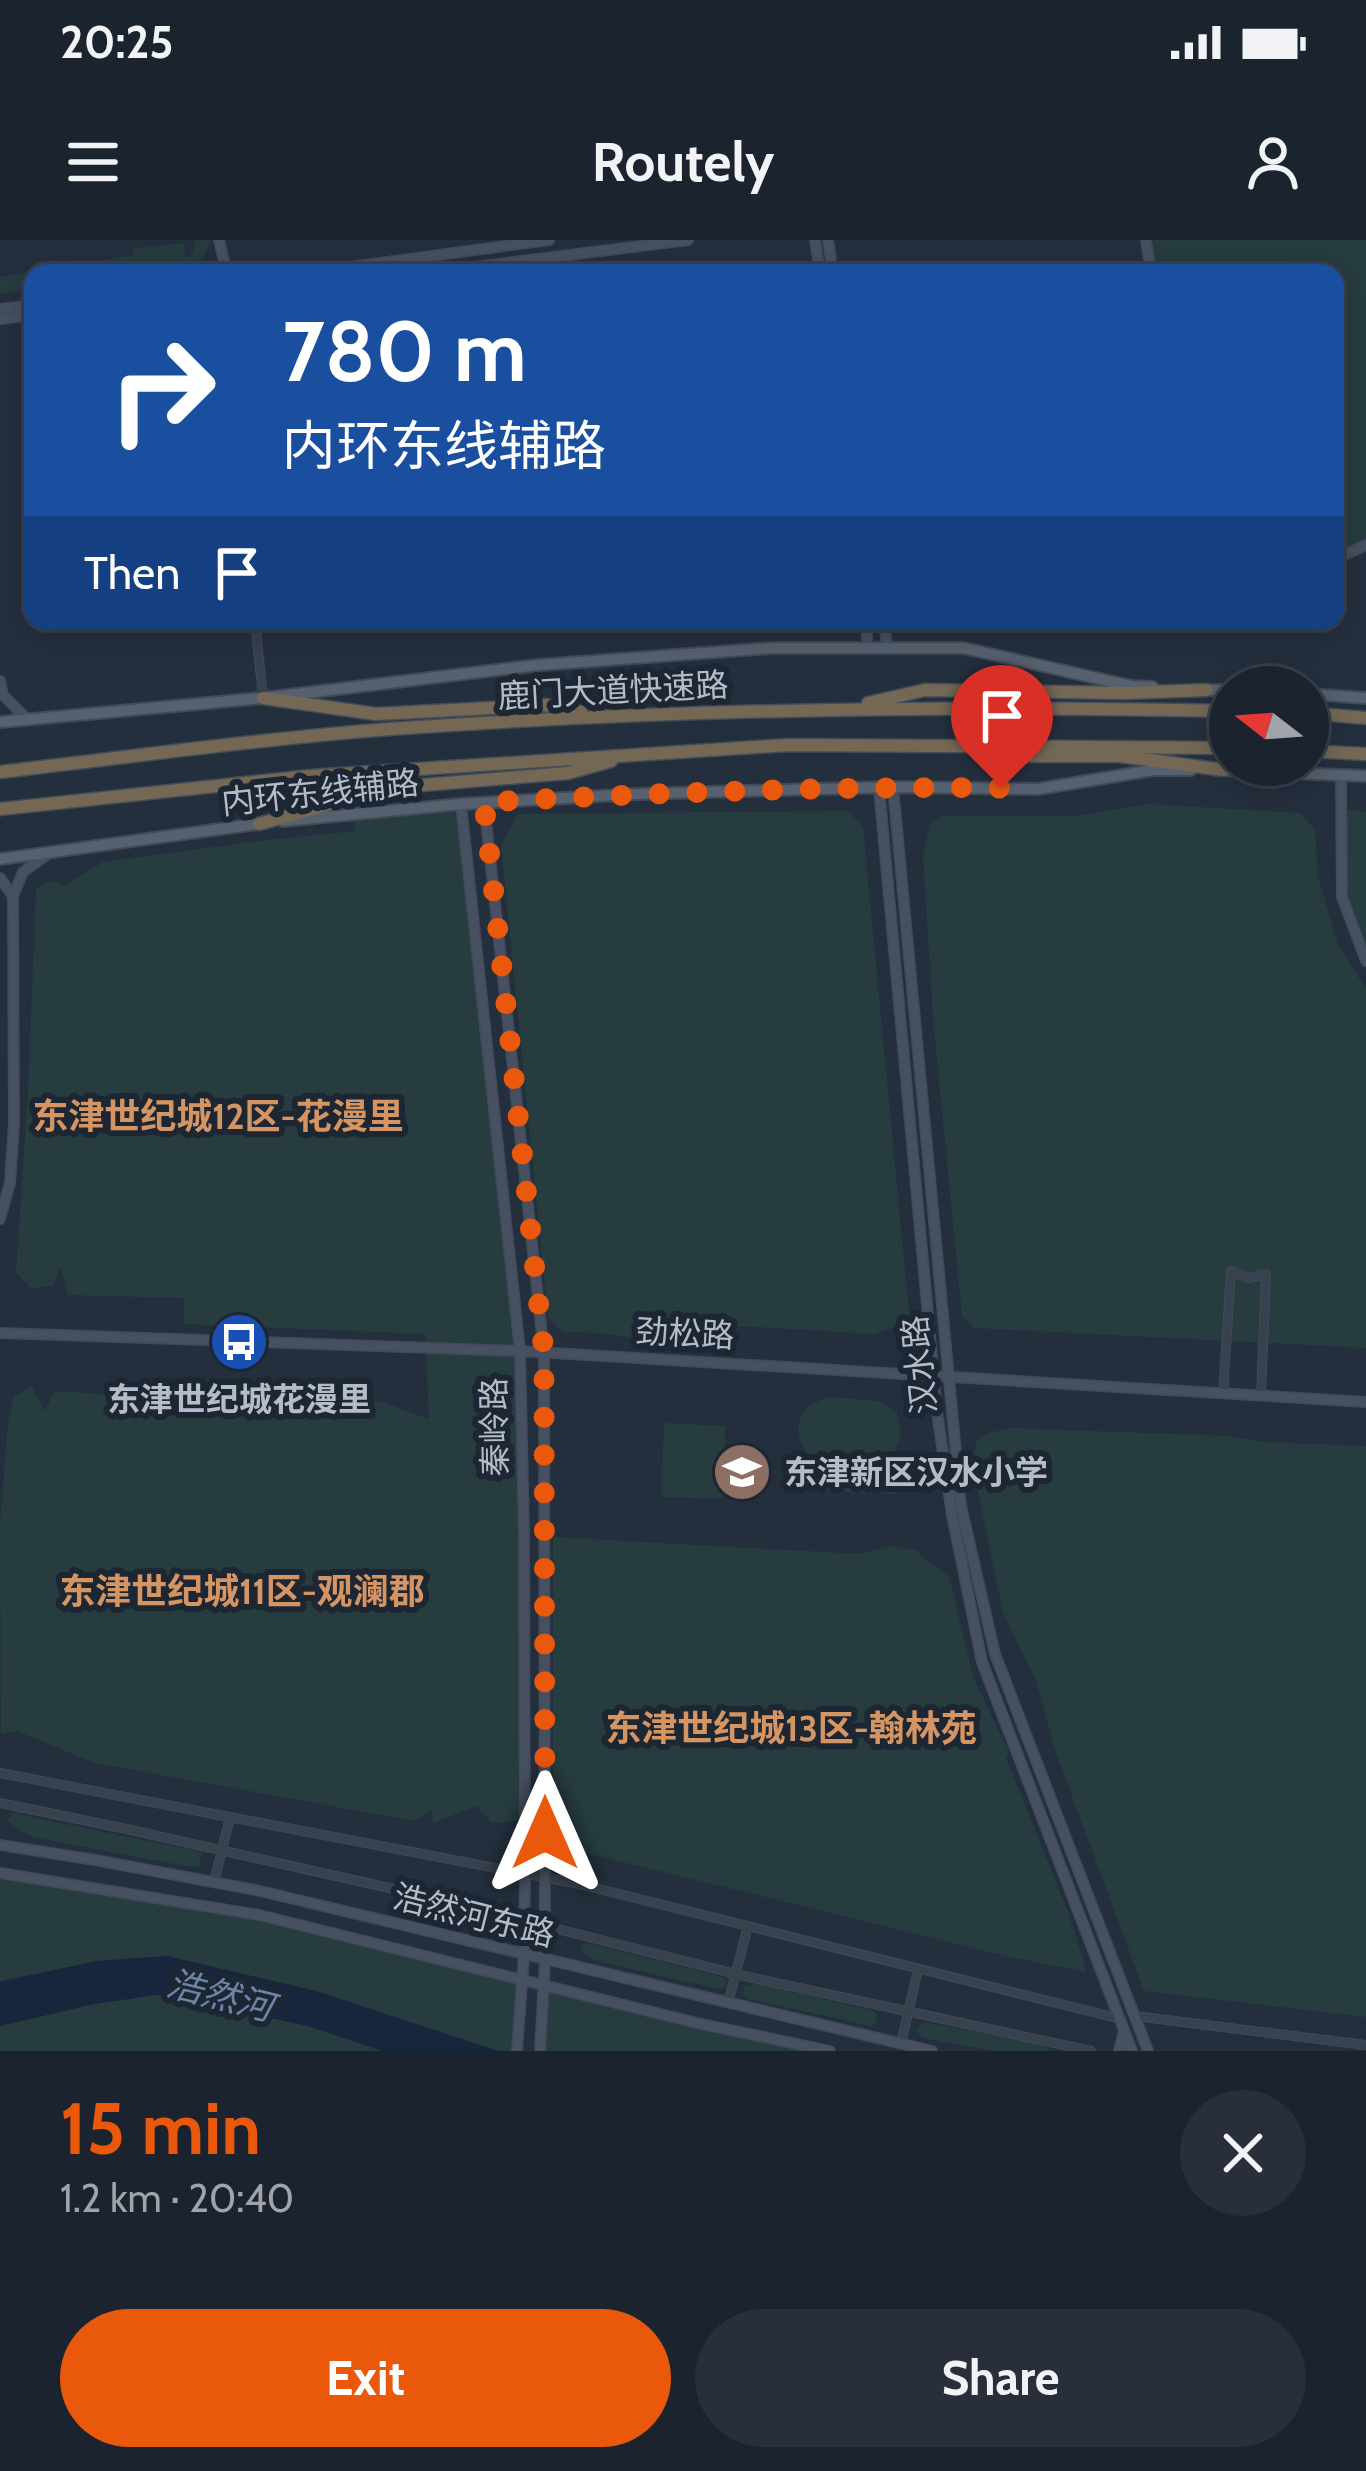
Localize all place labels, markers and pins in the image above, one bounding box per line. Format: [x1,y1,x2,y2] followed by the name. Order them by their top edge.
[951,665,1053,788] pin
[208,1311,270,1373] bus stop icon: 东津世纪城花漫里
[107,1379,371,1419] place label: 东津世纪城花漫里
[711,1441,773,1503] school or university icon: 东津新区汉水小学
[784,1452,1048,1492] place label: 东津新区汉水小学

